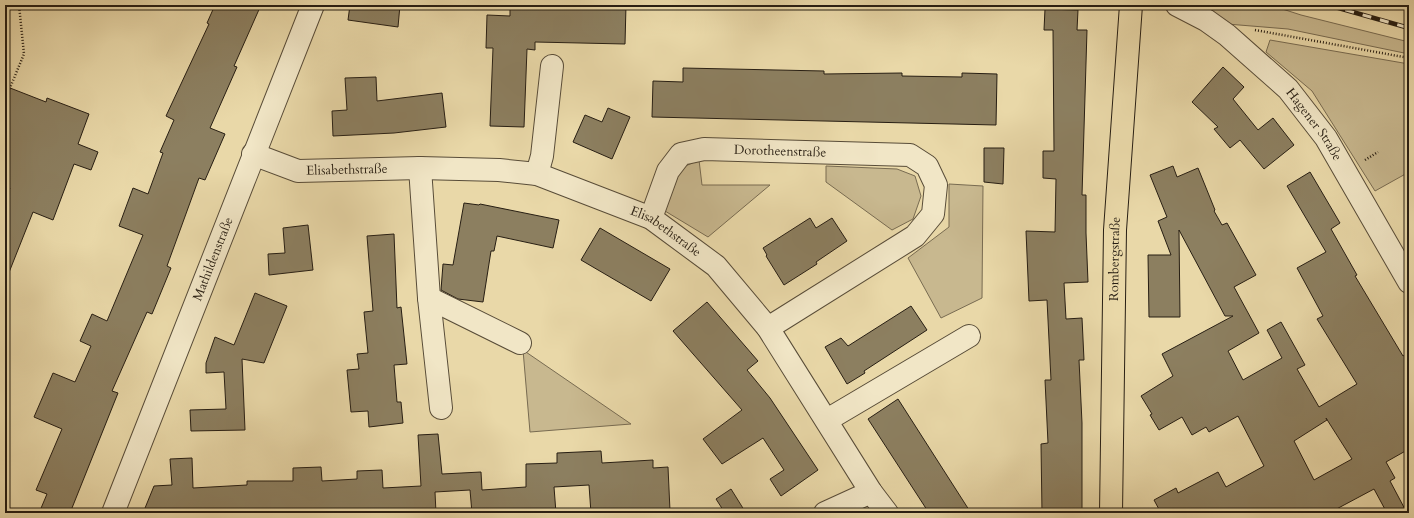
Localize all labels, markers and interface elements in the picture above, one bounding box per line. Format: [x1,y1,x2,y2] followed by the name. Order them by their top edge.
[1282,84,1346,164] street label: Hagener Straße
[734,141,827,162] street label: Dorotheenstraße
[306,160,388,180] street label: Elisabethstraße
[628,202,705,261] street label: Elisabethstraße
[188,214,238,304] street label: Mathildenstraße
[1105,216,1125,301] street label: Rombergstraße

